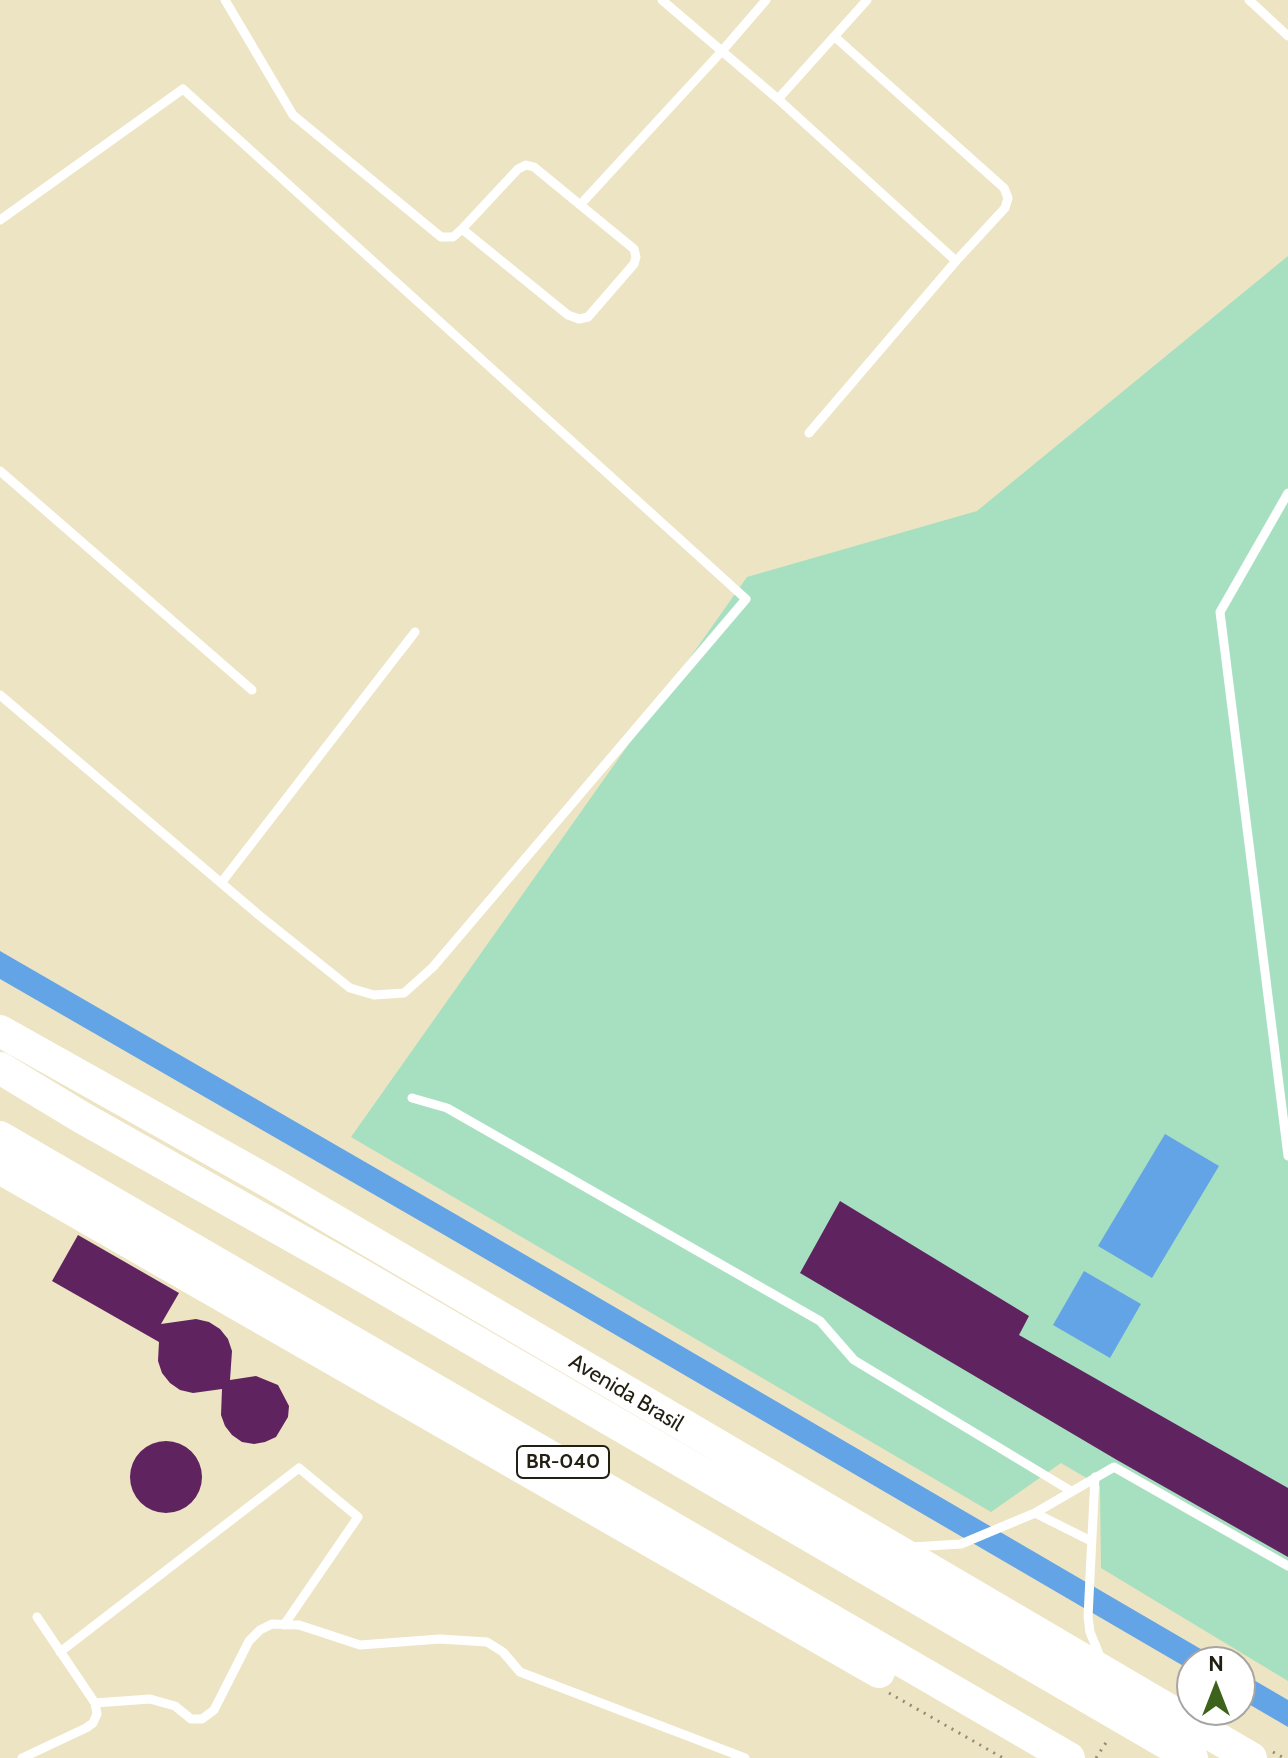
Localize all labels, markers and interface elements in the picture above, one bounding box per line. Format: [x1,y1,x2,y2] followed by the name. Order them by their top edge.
[564,1349,688,1437] street label: Avenida Brasil
[517,1446,609,1478] road number: BR-040
[1176,1646,1256,1726] north arrow
[1208,1650,1224,1677] text: N

